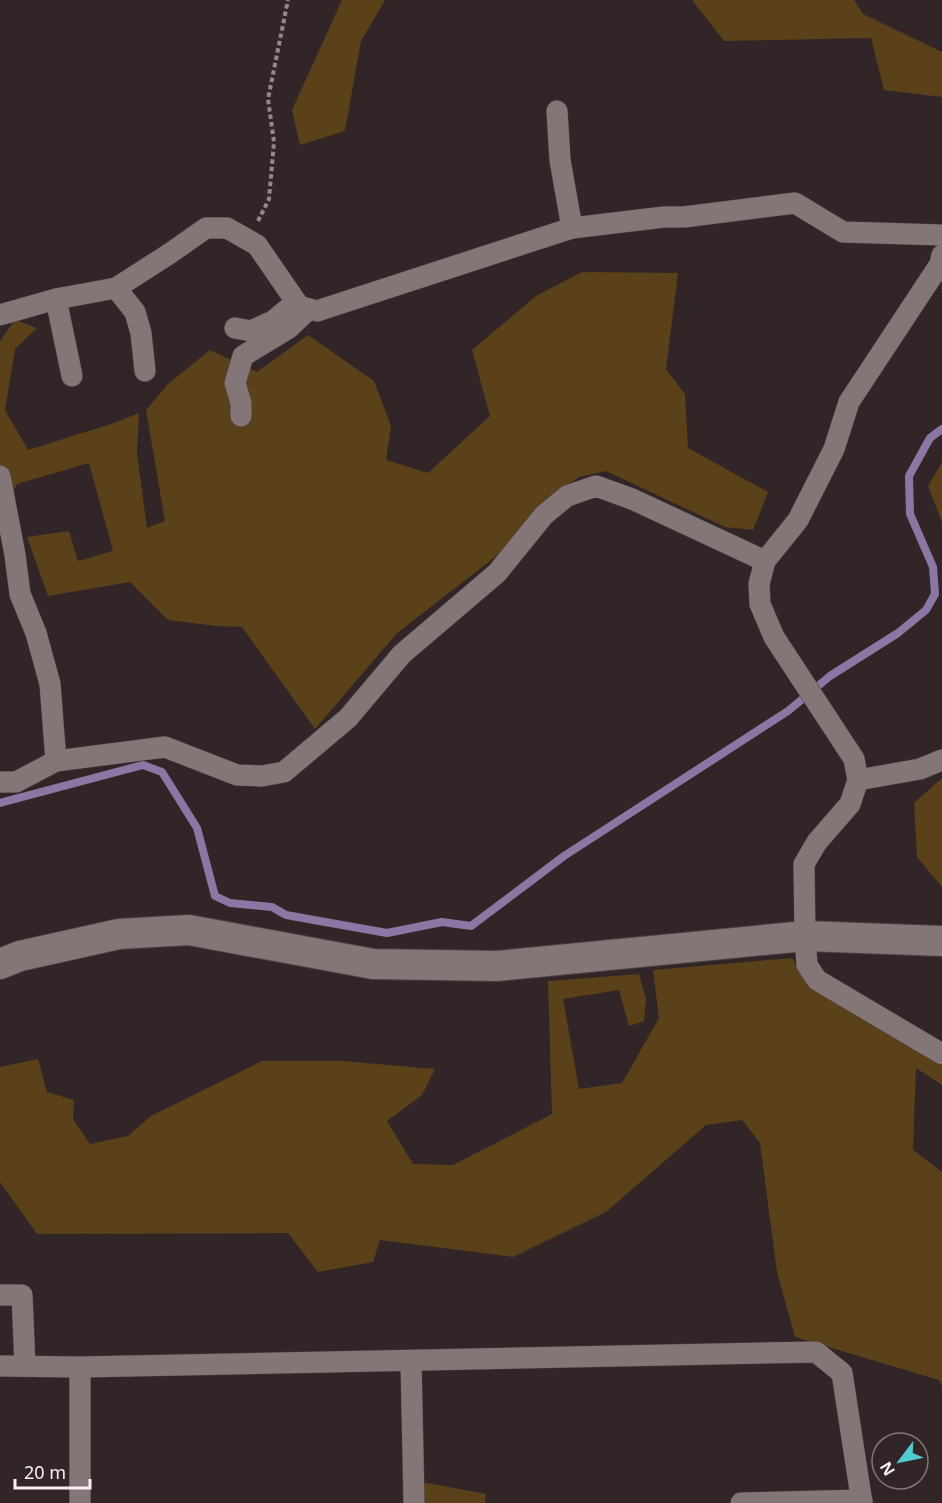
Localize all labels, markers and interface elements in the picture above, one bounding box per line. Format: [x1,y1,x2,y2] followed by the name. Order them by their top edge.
[870,1431,930,1491] north arrow
[15,1452,90,1490] scale bar
[875,1458,900,1480] text: N
[24,1460,66,1484] text: 20 m

